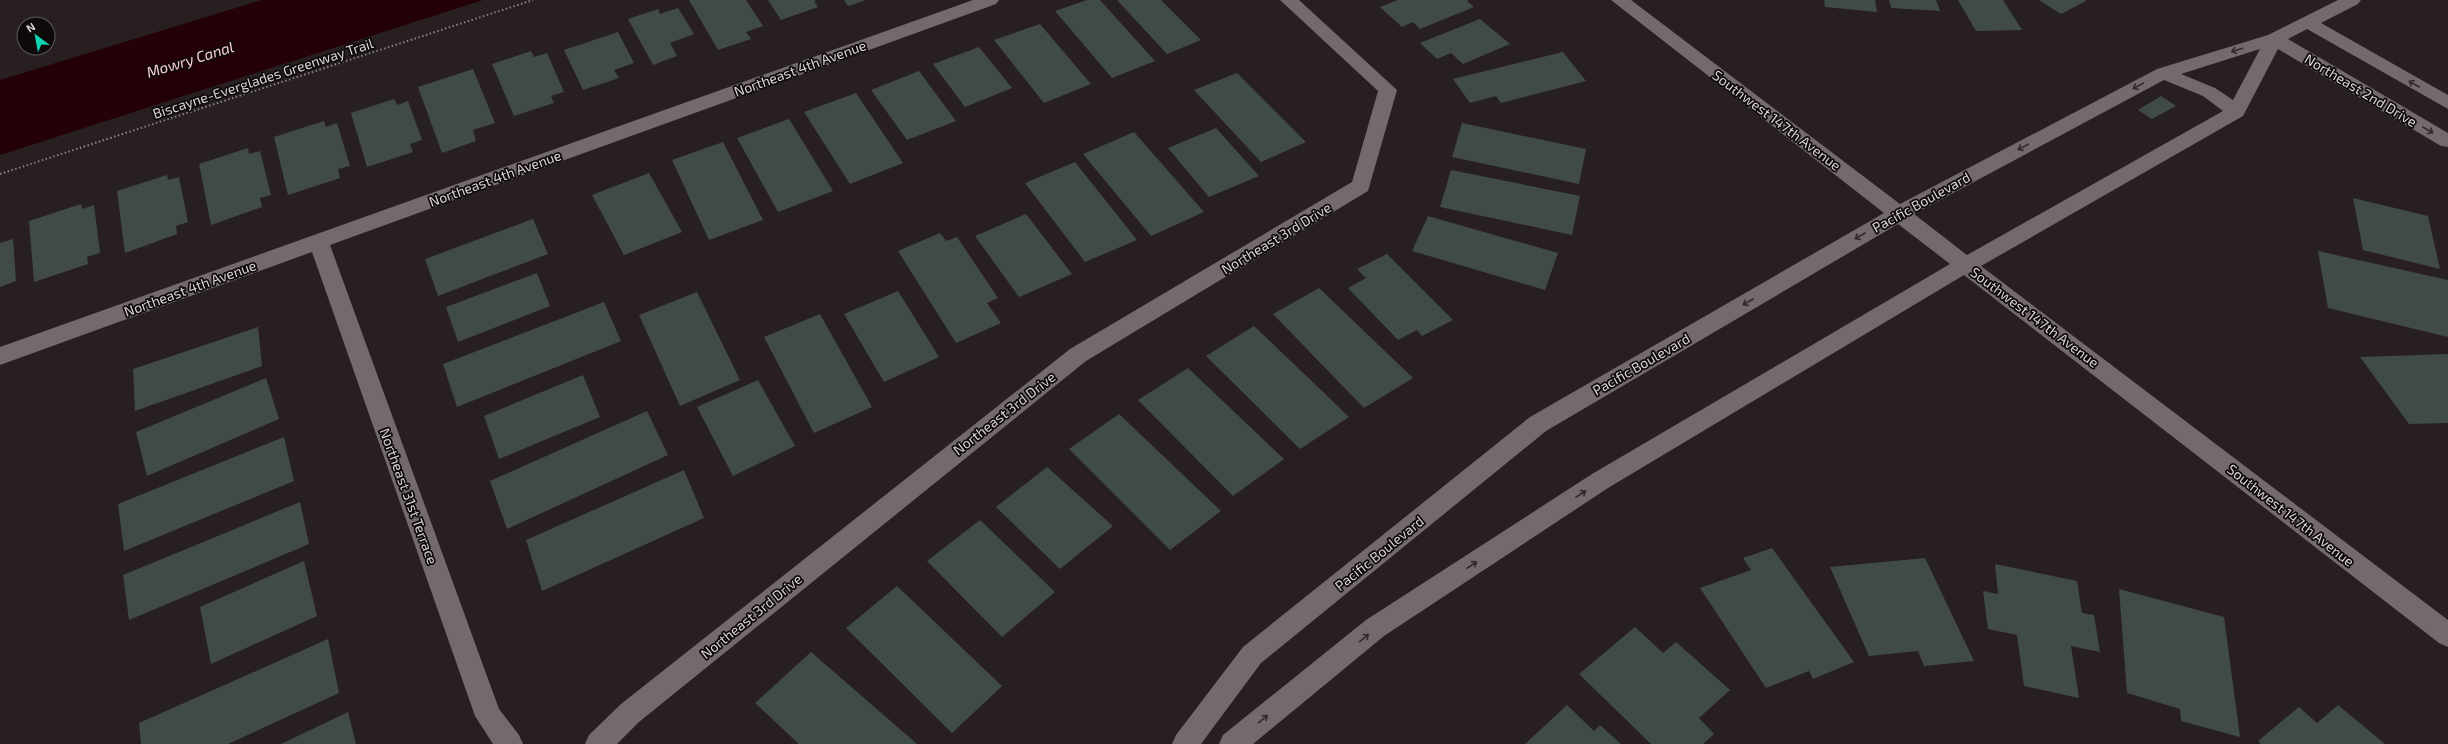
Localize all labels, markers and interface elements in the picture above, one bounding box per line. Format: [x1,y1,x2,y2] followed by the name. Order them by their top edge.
[16,16,56,56] north arrow
[24,19,37,35] text: N
[150,34,376,122] street label: Biscayne-Everglades Greenway Trail
[732,36,868,100] street label: Northeast 4th Avenue
[144,37,236,82] water label: Mowry Canal
[2231,47,2244,54] one-way arrow
[2302,50,2420,130] street label: Northeast 2nd Drive
[1709,66,1845,174] street label: Southwest 147th Avenue
[2408,79,2420,87] one-way arrow
[2132,83,2144,90] one-way arrow
[2422,126,2434,134] one-way arrow
[2017,143,2029,151] one-way arrow
[427,146,563,210] street label: Northeast 4th Avenue
[1869,168,1973,236] street label: Pacific Boulevard
[1218,198,1334,278] street label: Northeast 3rd Drive
[1854,233,1866,241] one-way arrow
[122,256,258,320] street label: Northeast 4th Avenue
[1967,263,2103,371] street label: Southwest 147th Avenue
[1742,298,1754,306] one-way arrow
[1589,329,1693,399] street label: Pacific Boulevard
[949,368,1059,458] street label: Northeast 3rd Drive
[376,426,442,566] street label: Northeast 31st Terrace
[2224,460,2358,570] street label: Southwest 147th Avenue
[1575,490,1586,498] one-way arrow
[1331,512,1427,594] street label: Pacific Boulevard
[1466,561,1477,569] one-way arrow
[697,570,805,662] street label: Northeast 3rd Drive
[1358,633,1369,642] one-way arrow
[1257,715,1268,724] one-way arrow

